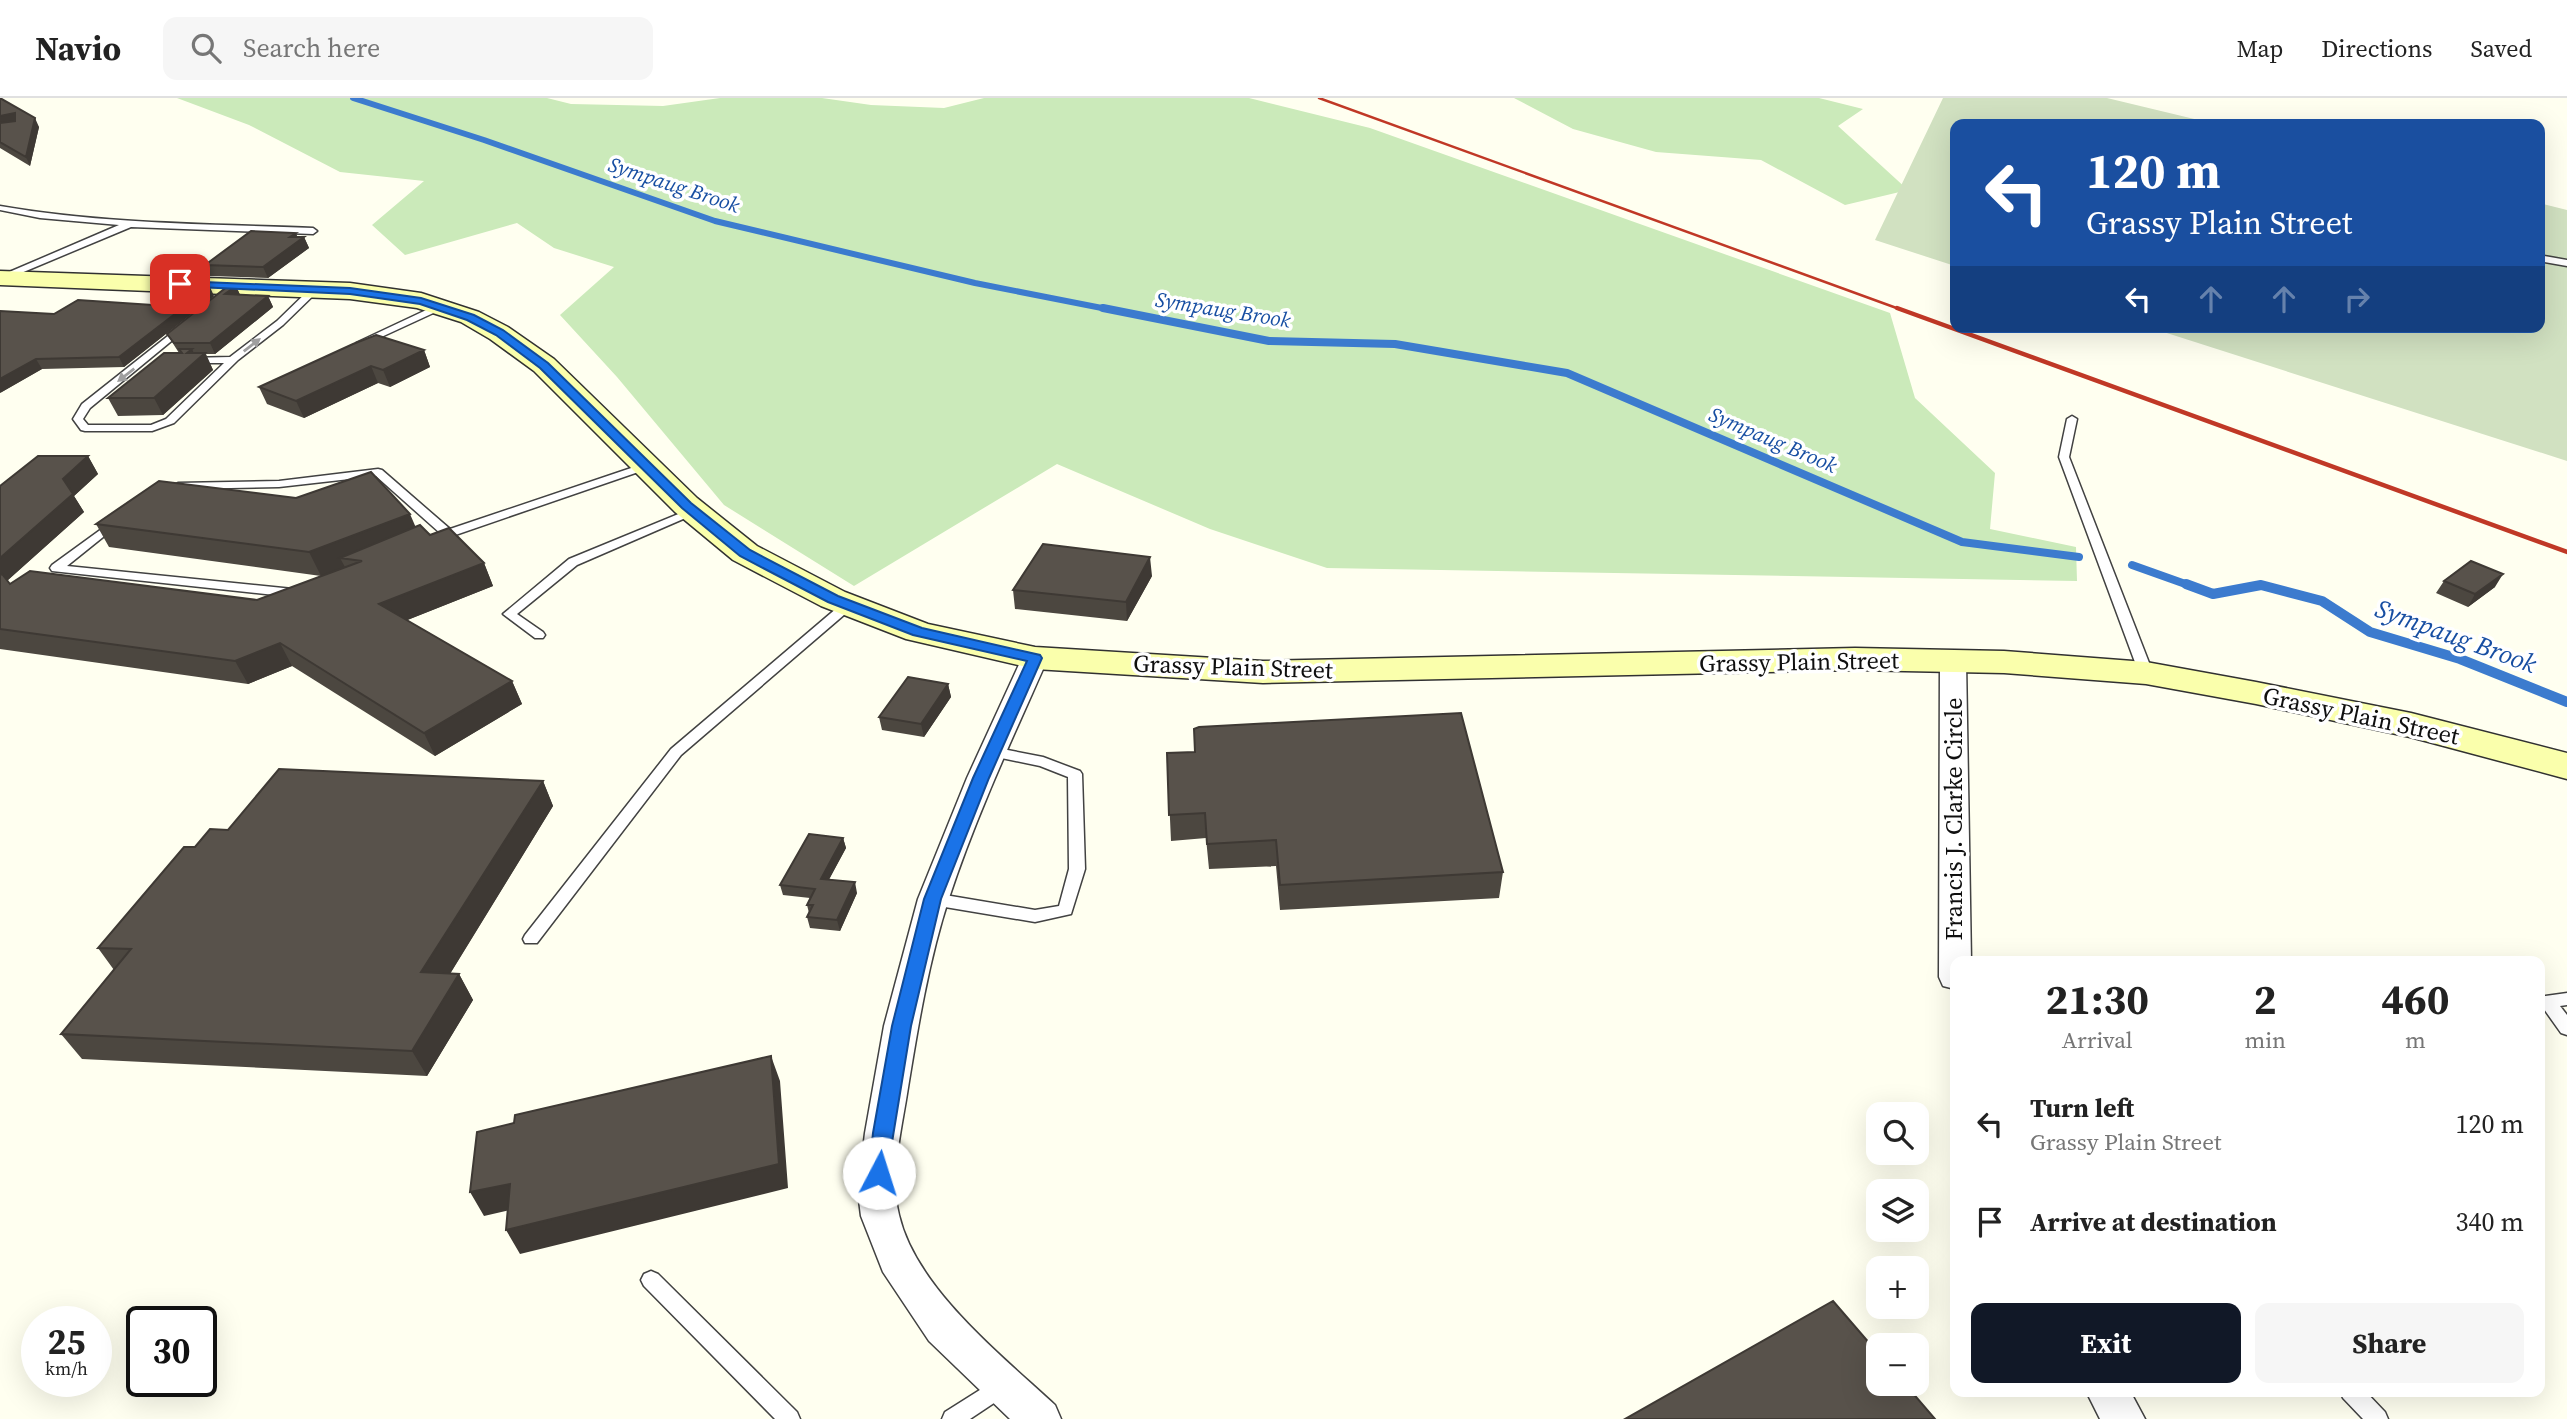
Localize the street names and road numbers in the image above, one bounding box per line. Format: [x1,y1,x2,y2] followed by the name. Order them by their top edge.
[1699,643,1899,680] street label: Grassy Plain Street
[1133,647,1334,686] street label: Grassy Plain Street
[2260,679,2462,752] street label: Grassy Plain Street
[1937,698,1970,940] street label: Francis J. Clarke Circle

